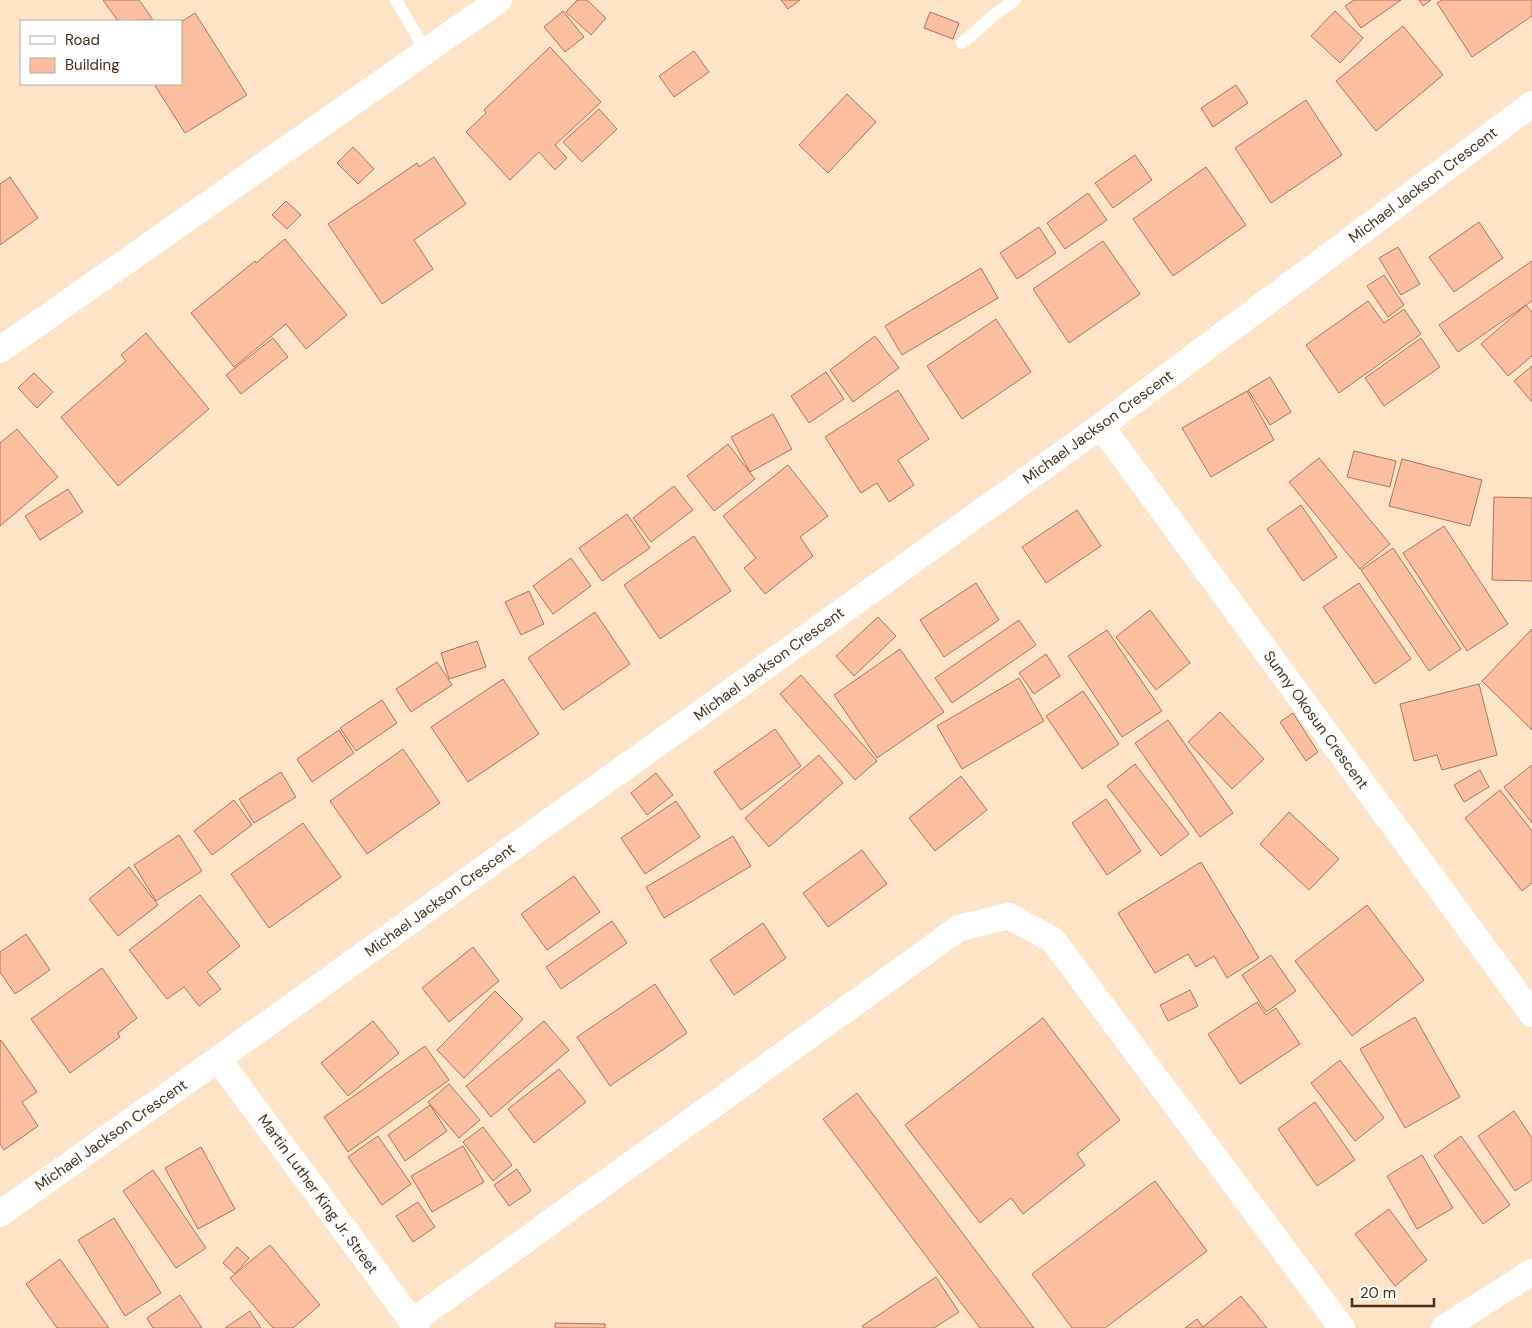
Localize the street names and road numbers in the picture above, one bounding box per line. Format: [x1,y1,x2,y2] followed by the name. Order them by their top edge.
[1344,122,1502,248] street label: Michael Jackson Crescent
[1019,366,1177,488] street label: Michael Jackson Crescent
[690,603,848,725] street label: Michael Jackson Crescent
[1259,647,1373,793] street label: Sunny Okosun Crescent
[361,839,519,961] street label: Michael Jackson Crescent
[31,1075,191,1195] street label: Michael Jackson Crescent
[253,1110,383,1278] street label: Martin Luther King Jr. Street

